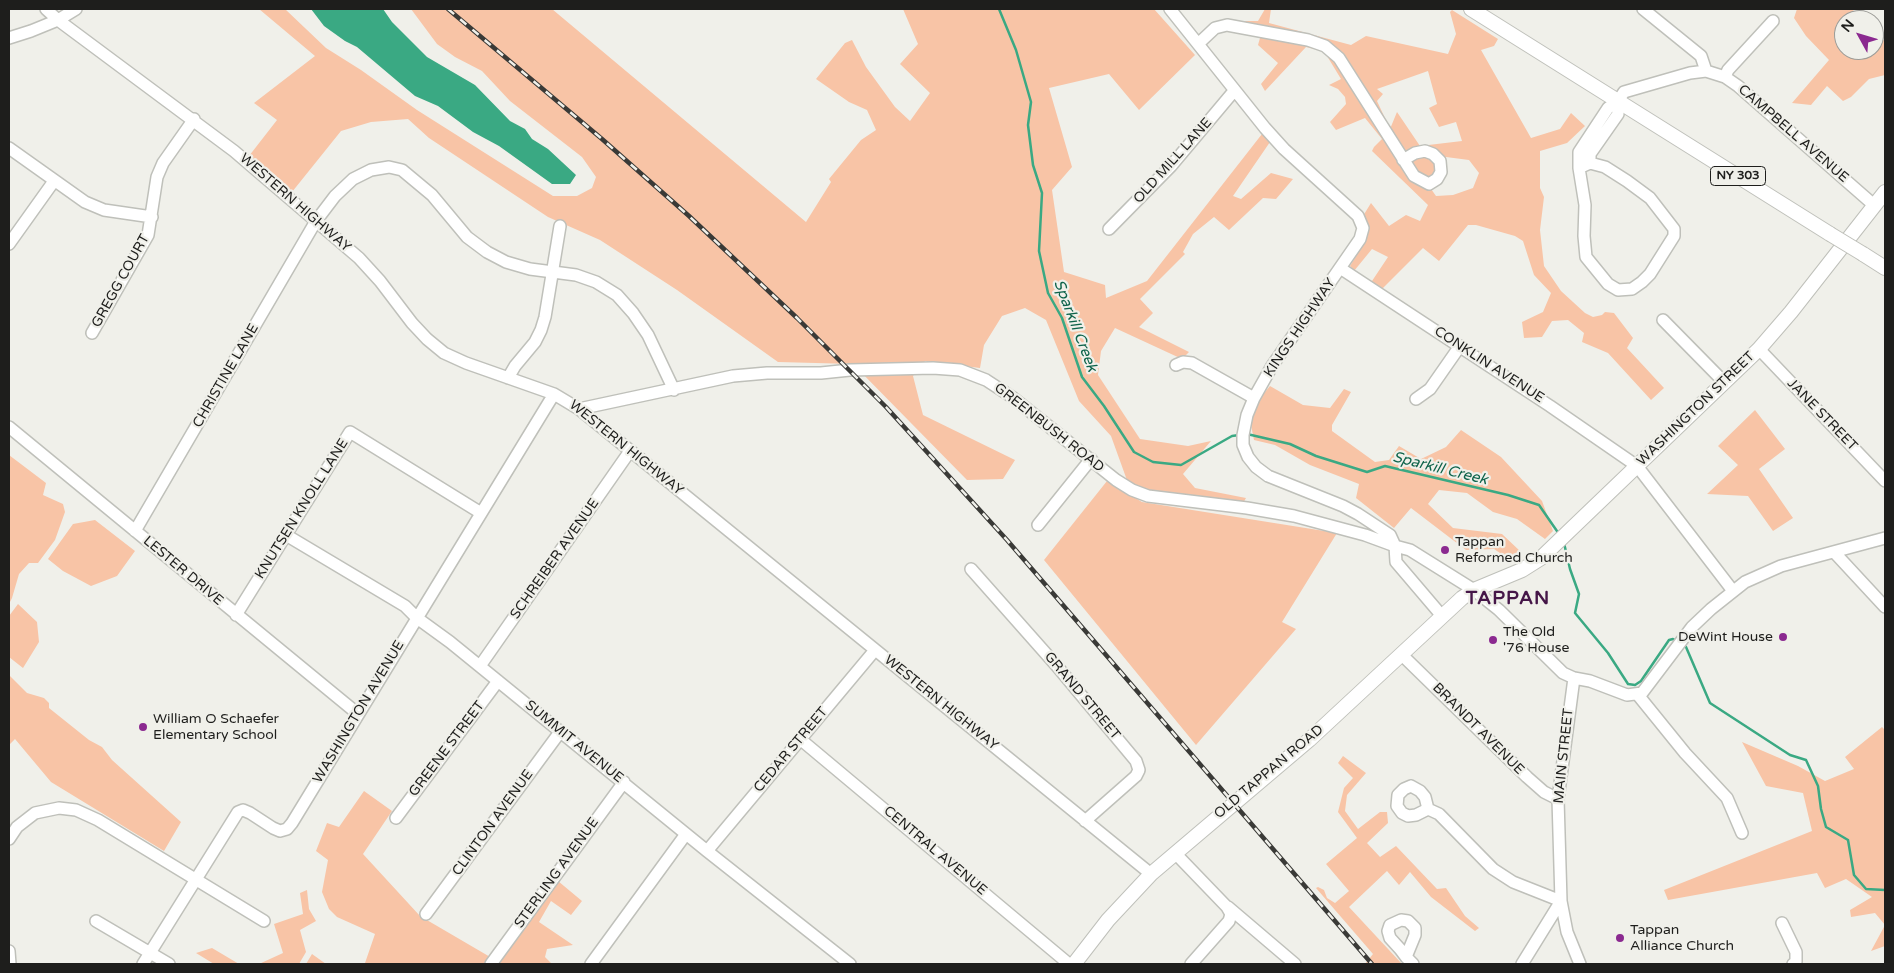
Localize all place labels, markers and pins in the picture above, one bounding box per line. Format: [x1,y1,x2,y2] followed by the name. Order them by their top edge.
[1455,534,1573,566] place label: Tappan Reformed Church
[1439,544,1451,556] marker: Tappan Reformed Church
[1503,624,1569,656] place label: The Old '76 House
[1678,629,1773,645] place label: DeWint House
[1777,631,1789,643] marker: DeWint House
[1487,634,1499,646] marker: The Old '76 House
[153,711,279,744] place label: William O Schaefer Elementary School
[137,721,149,733] marker: William O Schaefer Elementary School
[1630,922,1734,954] place label: Tappan Alliance Church
[1614,932,1626,944] marker: Tappan Alliance Church

